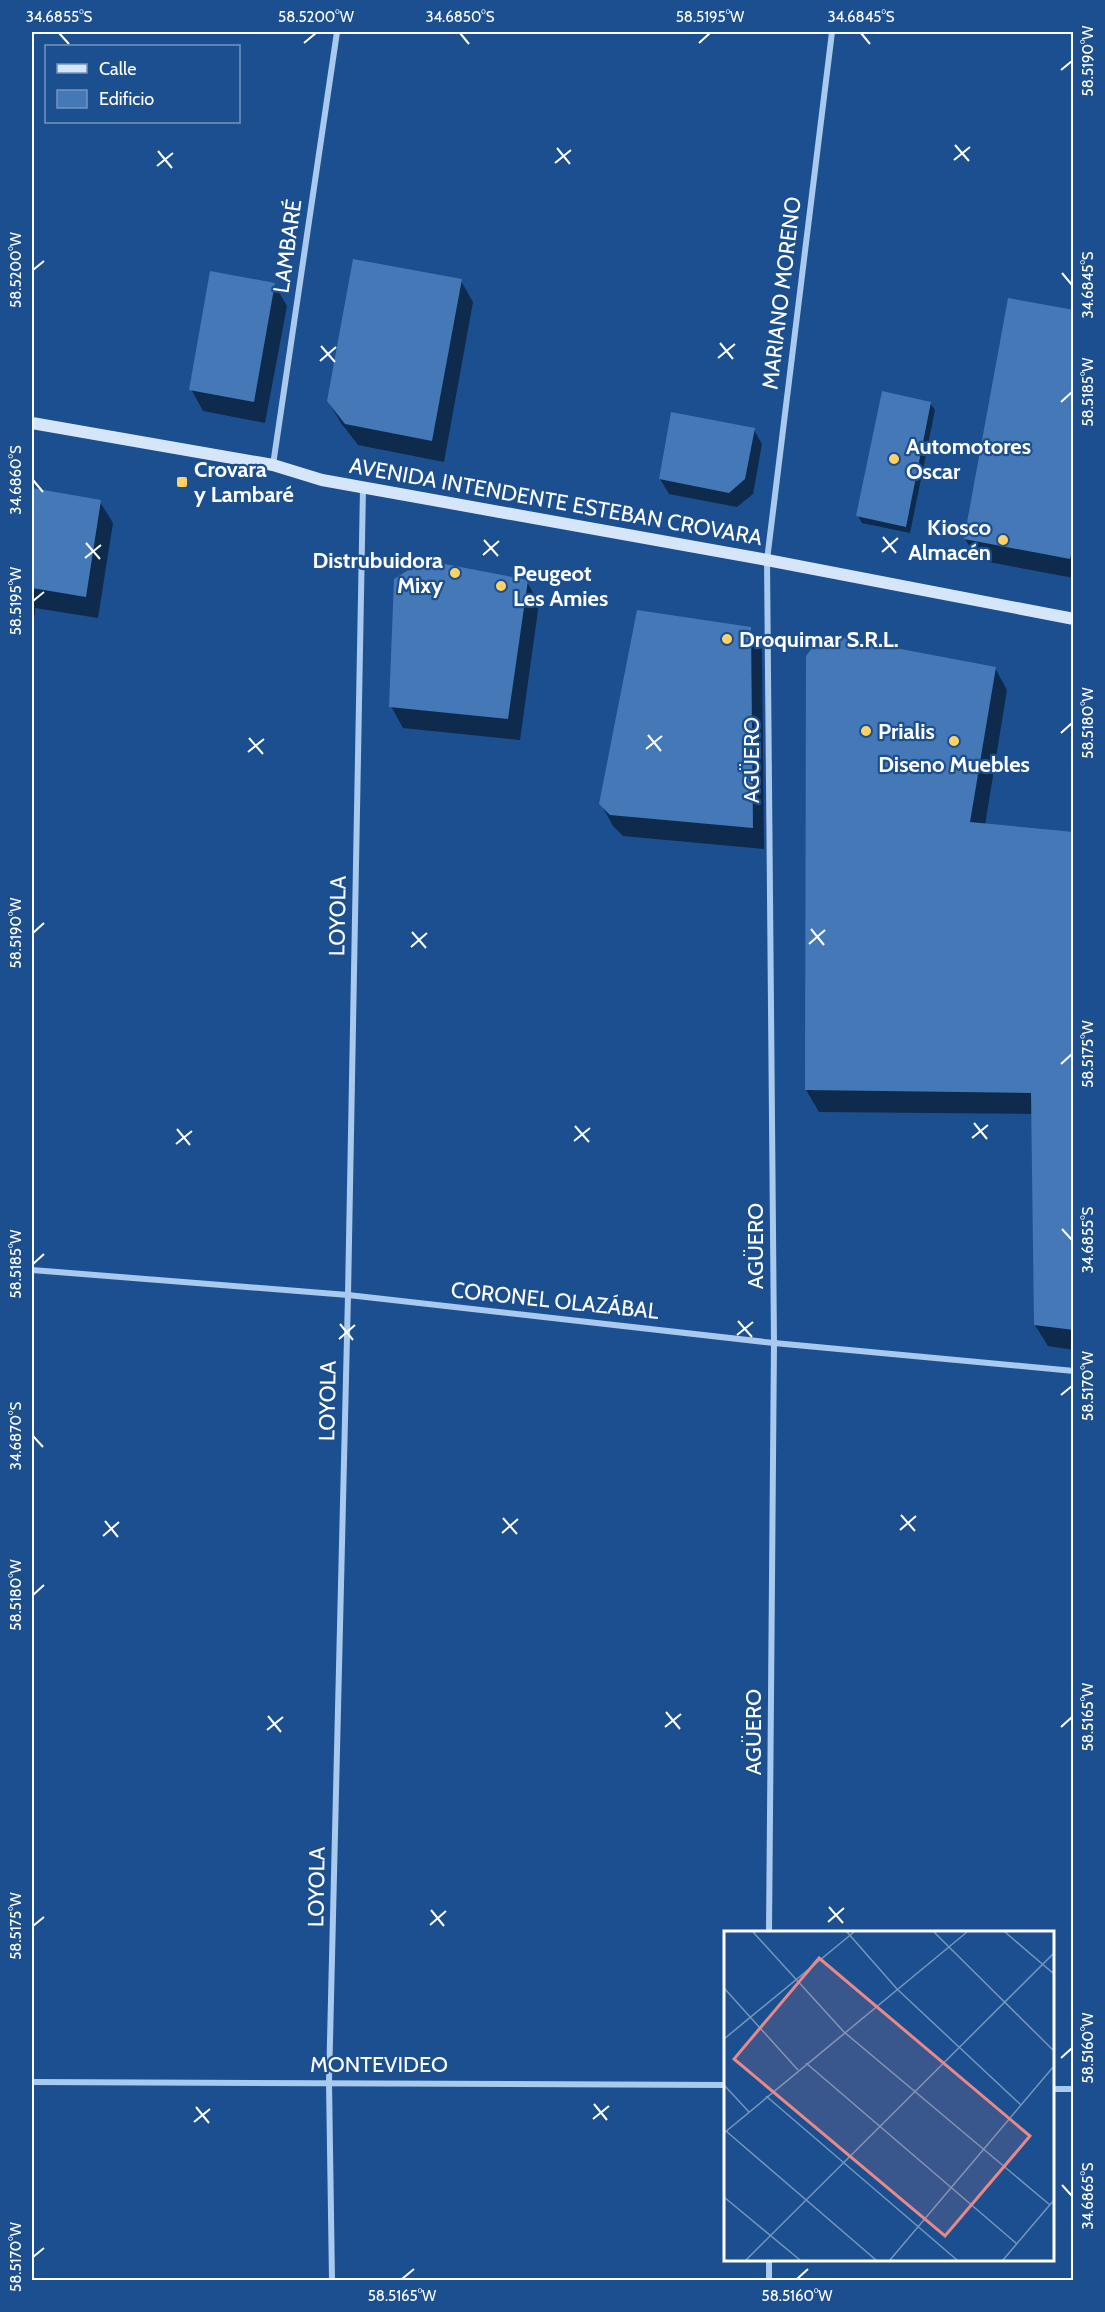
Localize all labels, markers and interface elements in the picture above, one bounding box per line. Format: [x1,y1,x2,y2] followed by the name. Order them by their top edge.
[26,8,93,26] text: 34.6855°S
[278,8,355,26] text: 58.5200°W
[426,8,495,26] text: 34.6850°S
[676,8,745,26] text: 58.5195°W
[827,8,895,26] text: 34.6845°S
[1079,25,1097,96] text: 58.5190°W
[45,45,240,123] legend
[99,58,136,80] text: Calle
[99,88,154,110] text: Edificio
[756,195,807,391] street label: MARIANO MORENO
[268,197,307,295] street label: LAMBARÉ
[7,231,25,308] text: 58.5200°W
[1079,251,1097,319] text: 34.6845°S
[1079,357,1097,427] text: 58.5185°W
[906,433,1031,485] place label: Automotores Oscar
[7,445,25,515] text: 34.6860°S
[347,452,765,551] street label: AVENIDA INTENDENTE ESTEBAN CROVARA
[887,452,901,466] marker: Automotores Oscar
[194,456,294,508] place label: Crovara y Lambaré
[175,475,189,489] marker: Crovara y Lambaré
[908,514,991,566] place label: Kiosco Almacén
[996,533,1010,547] marker: Kiosco Almacén
[313,547,443,599] place label: Distrubuidora Mixy
[513,560,608,612] place label: Peugeot Les Amies
[7,566,25,635] text: 58.5195°W
[448,566,462,580] marker: Distrubuidora Mixy
[494,579,508,593] marker: Peugeot Les Amies
[739,626,899,653] place label: Droquimar S.R.L.
[720,632,734,646] marker: Droquimar S.R.L.
[1079,686,1097,759] text: 58.5180°W
[738,717,765,803] street label: AGÜERO
[878,718,935,745] place label: Prialis
[859,724,873,738] marker: Prialis
[947,734,961,748] marker: Diseno Muebles
[878,751,1030,778] place label: Diseno Muebles
[323,875,352,956] street label: LOYOLA
[7,897,25,968] text: 58.5190°W
[1079,1019,1097,1088] text: 58.5175°W
[742,1203,769,1289] street label: AGÜERO
[1079,1206,1097,1273] text: 34.6855°S
[7,1229,25,1299] text: 58.5185°W
[450,1276,660,1325] street label: CORONEL OLAZÁBAL
[1079,1350,1097,1421] text: 58.5170°W
[313,1360,342,1441] street label: LOYOLA
[7,1402,25,1470] text: 34.6870°S
[7,1558,25,1631] text: 58.5180°W
[1079,1682,1097,1751] text: 58.5165°W
[740,1689,767,1775] street label: AGÜERO
[302,1846,331,1927] street label: LOYOLA
[7,1891,25,1960] text: 58.5175°W
[724,1931,1054,2261] inset map
[1079,2012,1097,2083] text: 58.5160°W
[310,2051,448,2078] street label: MONTEVIDEO
[1079,2162,1097,2230] text: 34.6865°S
[7,2221,25,2292] text: 58.5170°W
[368,2287,437,2305] text: 58.5165°W
[762,2287,833,2305] text: 58.5160°W

